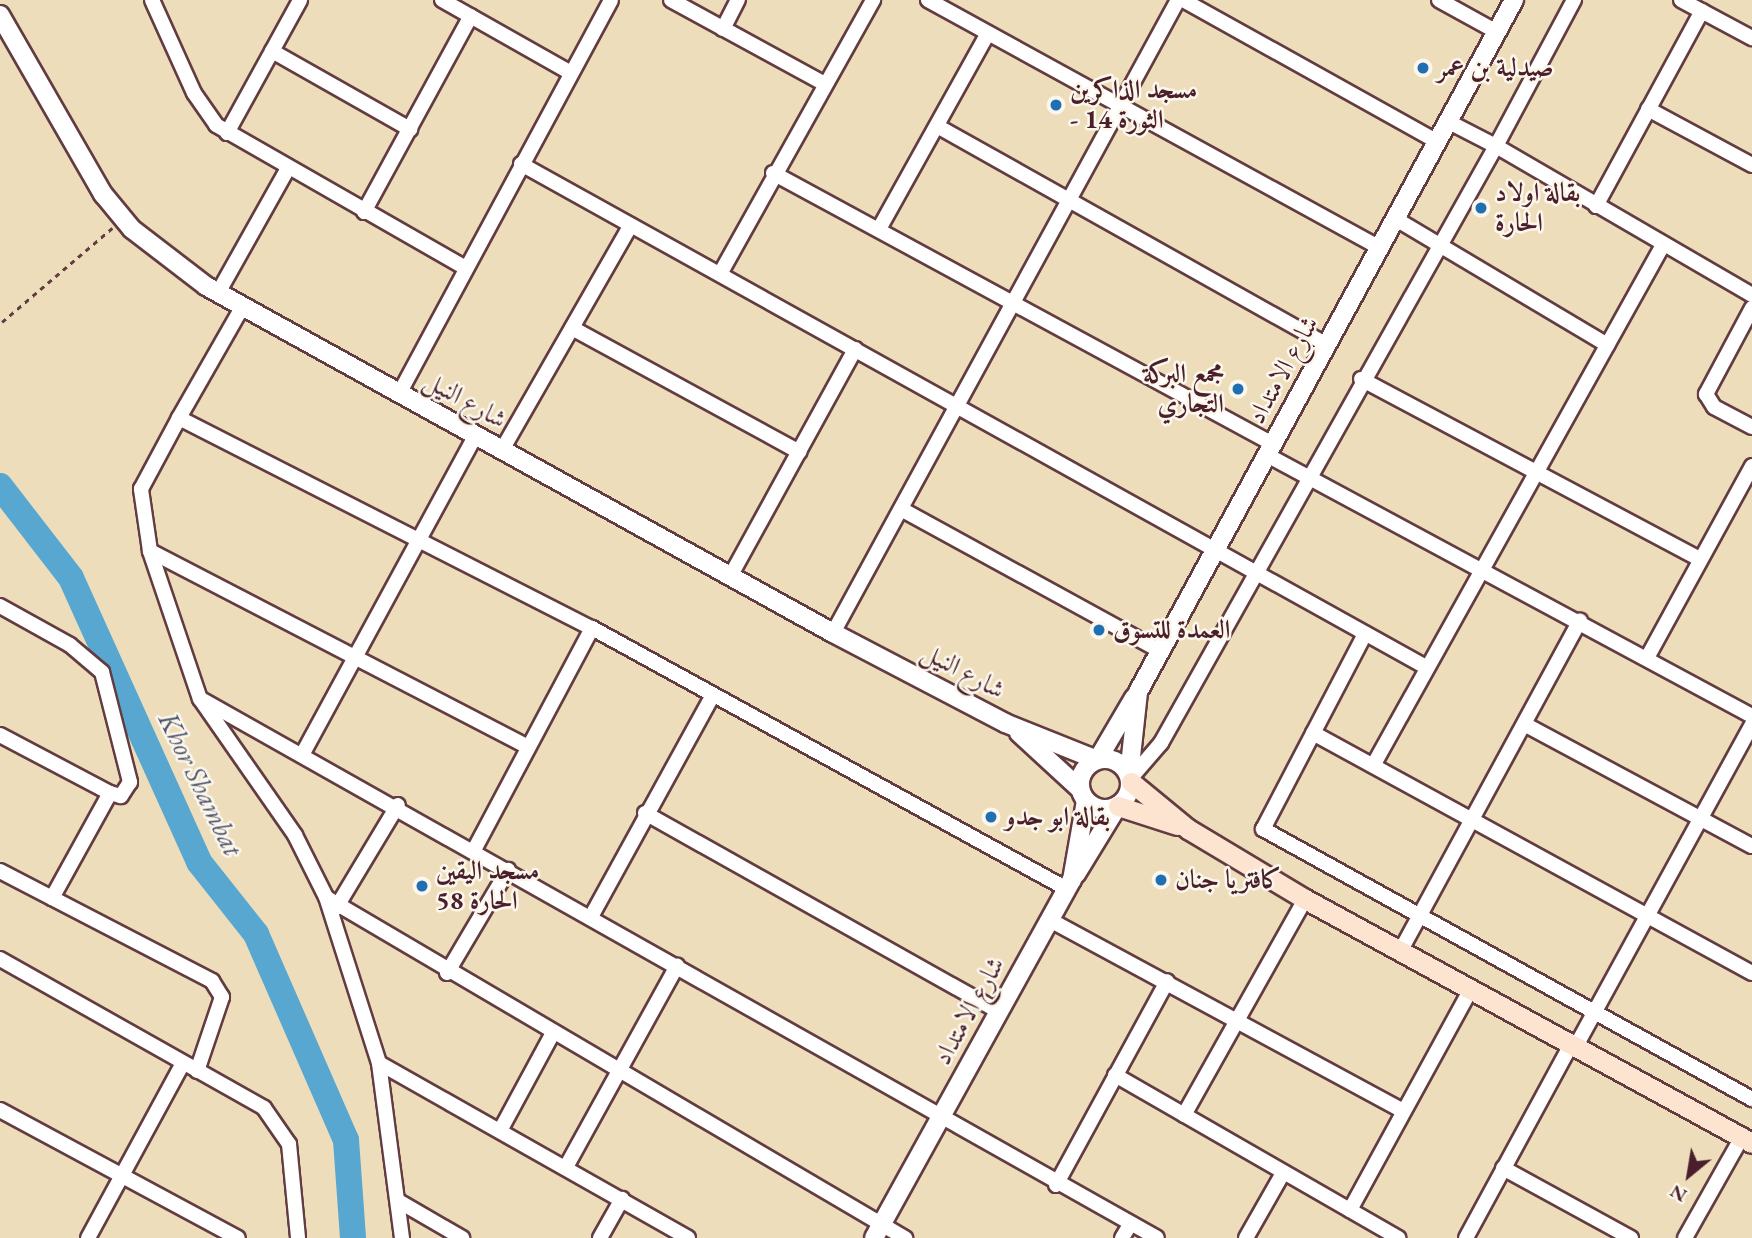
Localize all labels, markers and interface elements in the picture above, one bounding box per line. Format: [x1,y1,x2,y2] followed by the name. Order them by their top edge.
[1437,52,1554,84] place label: صيدلية بن عمر
[1415,60,1431,76] marker: صيدلية بن عمر
[1070,74,1197,136] place label: مسجد الذاكرين - الثورة 14
[1048,97,1064,113] marker: مسجد الذاكرين - الثورة 14
[1495,177,1580,238] place label: بقالة اولاد الحارة
[1473,200,1489,216] marker: بقالة اولاد الحارة
[1241,311,1325,429] street label: شارع الامتداد
[1143,358,1224,420] place label: مجمع البركة التجاري
[418,365,512,435] street label: شارع النيل
[1230,381,1246,397] marker: مجمع البركة التجاري
[1113,614,1230,646] place label: العمدة للتسوق
[1091,622,1107,638] marker: العمدة للتسوق
[916,636,1010,706] street label: شارع النيل
[152,707,250,861] water label: Khor Shambat
[1005,801,1110,833] place label: بقالة ابو جدو
[983,809,999,825] marker: بقالة ابو جدو
[436,855,539,917] place label: مسجد اليقين الحارة 58
[1175,864,1281,896] place label: كافتريا جنان
[1153,872,1169,888] marker: كافتريا جنان
[414,878,430,894] marker: مسجد اليقين الحارة 58
[927,952,1011,1070] street label: شارع الامتداد
[1654,1140,1724,1210] north arrow
[1665,1179,1691,1208] text: N

